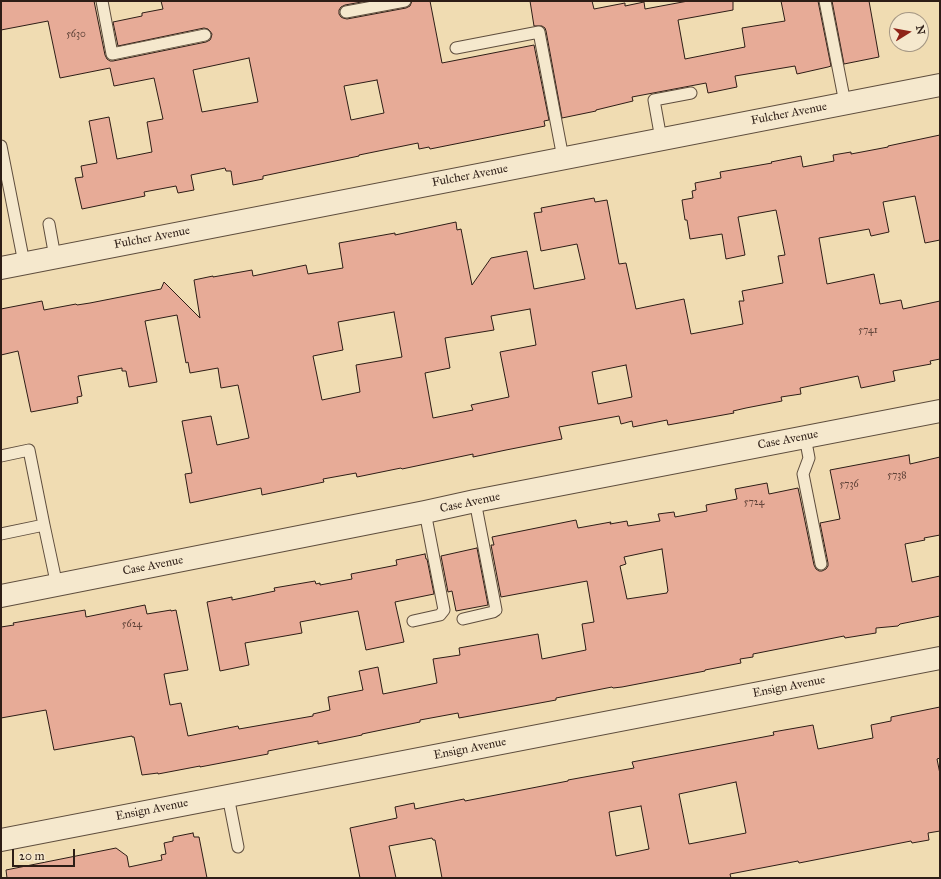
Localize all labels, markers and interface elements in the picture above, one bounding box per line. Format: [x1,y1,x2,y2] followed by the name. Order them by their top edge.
[889,12,929,52] north arrow
[913,24,928,36] text: N
[66,29,86,41] house number: 5630
[750,100,828,128] street label: Fulcher Avenue
[431,162,509,190] street label: Fulcher Avenue
[113,224,191,252] street label: Fulcher Avenue
[858,325,878,337] house number: 5741
[757,427,819,453] street label: Case Avenue
[887,470,907,482] house number: 5738
[839,479,859,491] house number: 5736
[439,490,501,516] street label: Case Avenue
[744,497,764,509] house number: 5724
[122,553,184,579] street label: Case Avenue
[122,619,142,631] house number: 5624
[752,673,826,701] street label: Ensign Avenue
[433,735,507,763] street label: Ensign Avenue
[115,796,189,824] street label: Ensign Avenue
[14,841,77,867] scale bar
[19,849,45,863] text: 20 m

